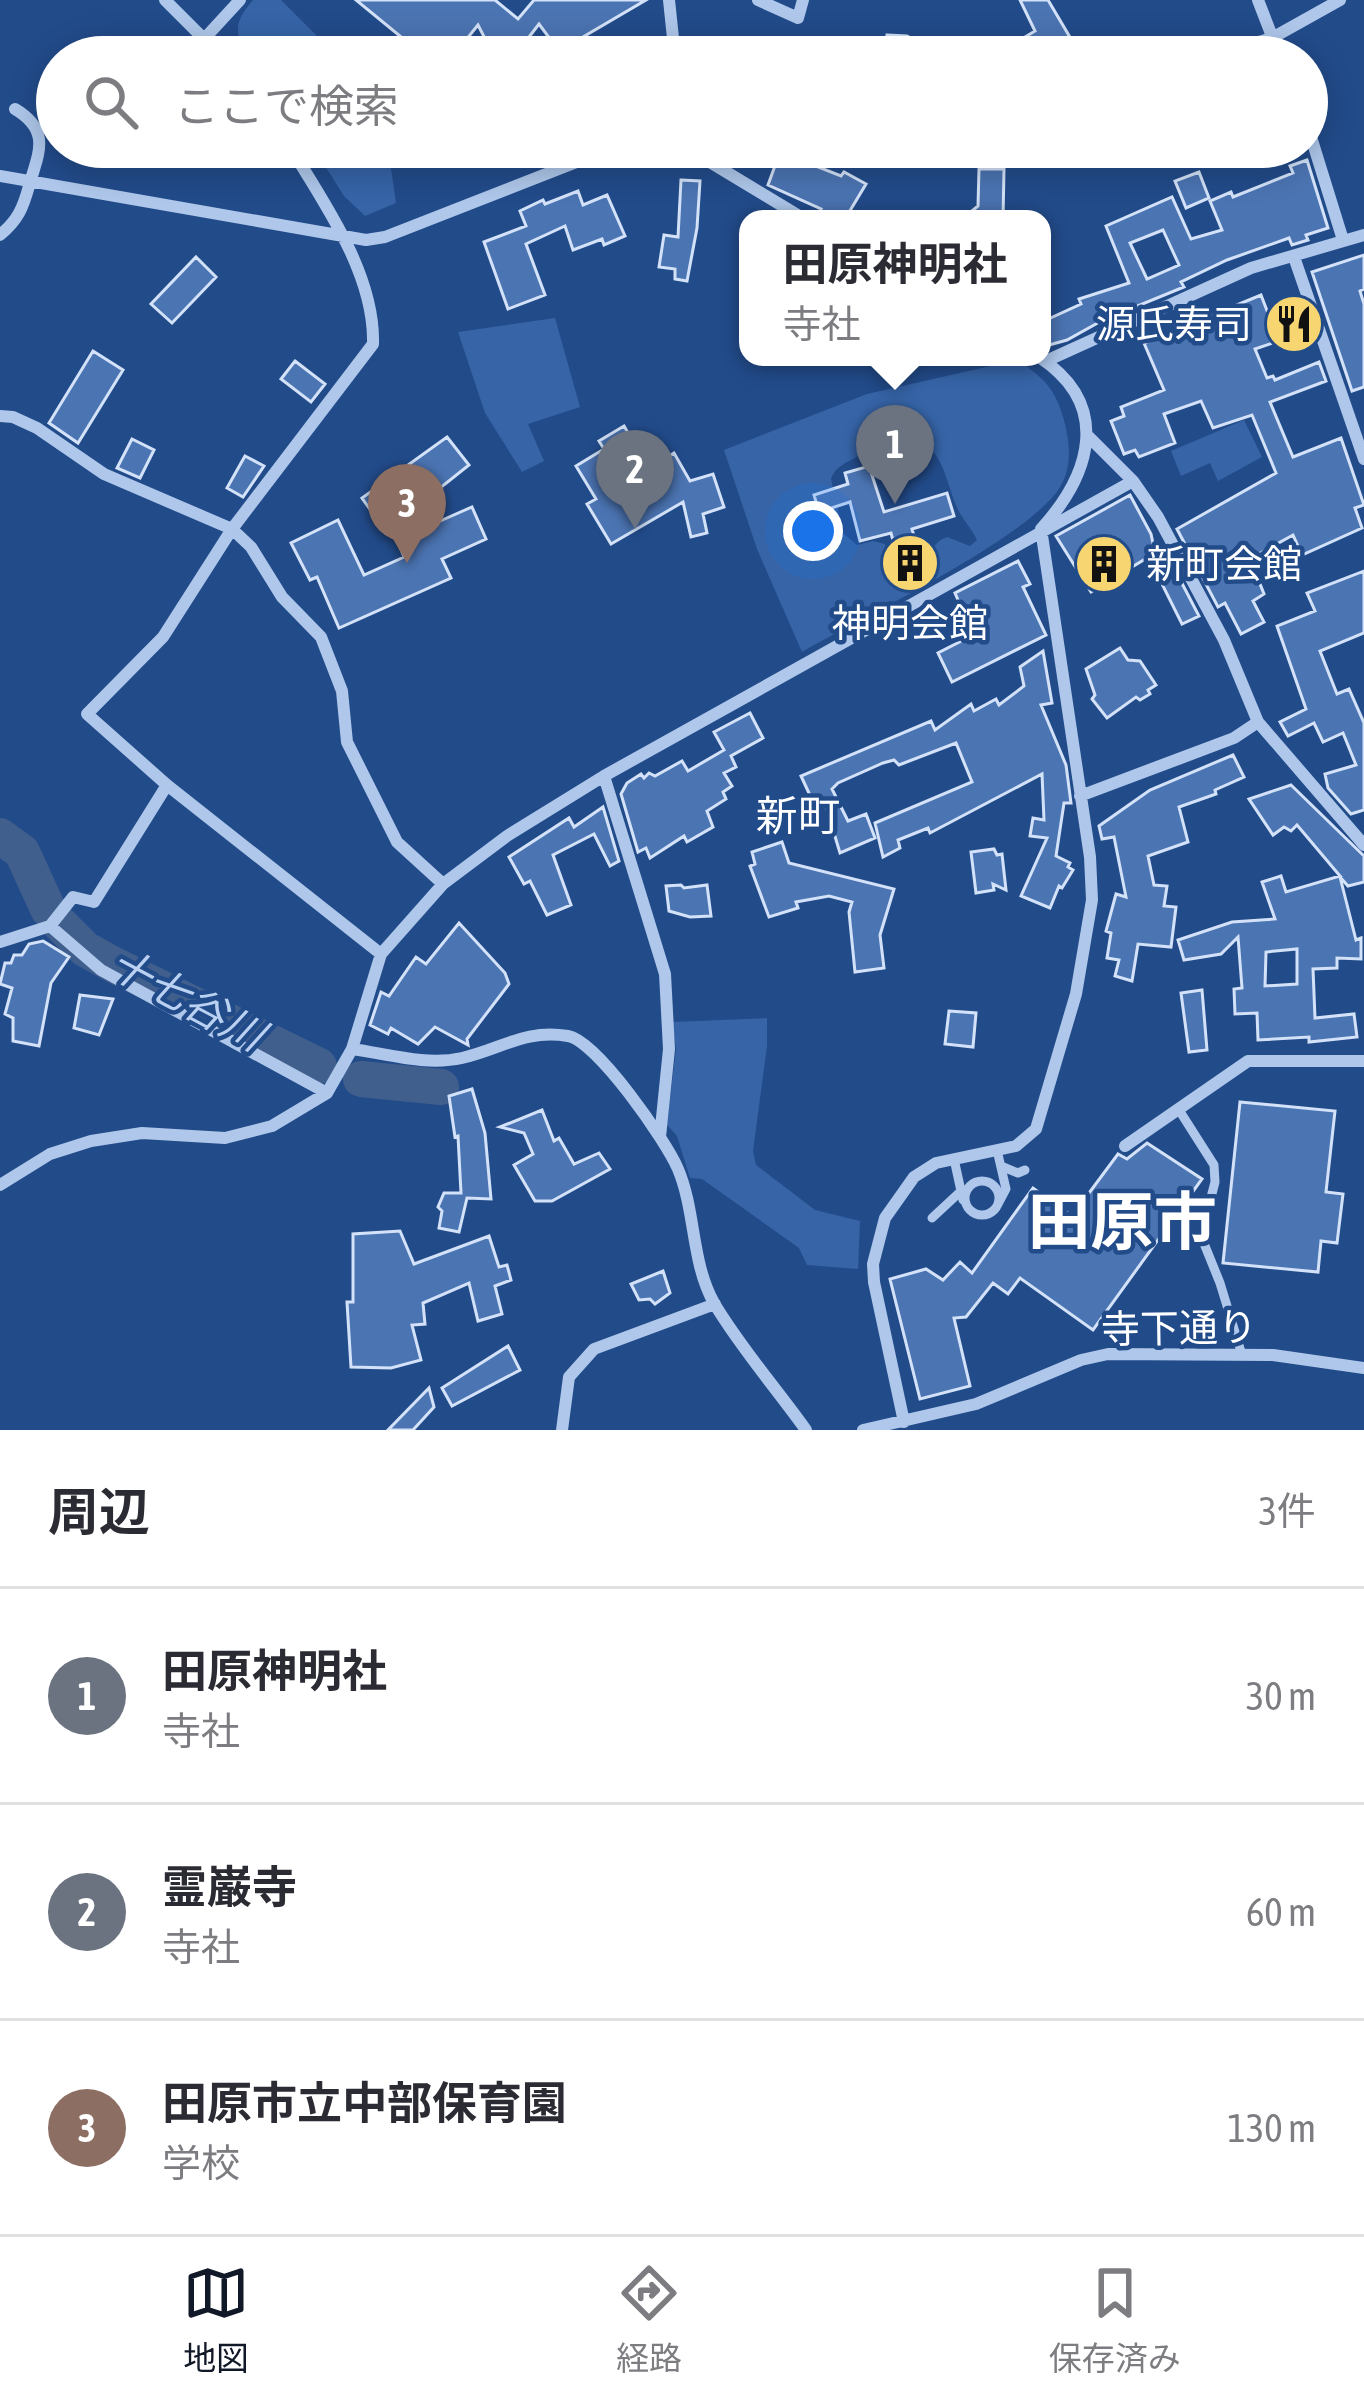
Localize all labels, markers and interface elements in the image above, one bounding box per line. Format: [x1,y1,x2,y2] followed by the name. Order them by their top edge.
[36,36,1328,168] search box
[78,69,144,135] icon: search
[174,80,399,132] text: ここで検索
[739,210,1051,366] popup
[782,238,1008,290] text: 田原神明社
[1263,293,1325,355] restaurant icon: 源氏寿司
[782,302,861,346] text: 寺社
[1096,302,1252,346] place label: 源氏寿司
[856,405,934,504] pin: 1
[596,430,674,529] pin: 2
[368,464,446,563] pin: 3
[783,501,843,561] your location
[879,532,941,594] building icon: 神明会館
[1073,533,1135,595] building icon: 新町会館
[1146,542,1302,586] place label: 新町会館
[832,601,988,645] place label: 神明会館
[756,792,840,840] district label: 新町
[102,938,276,1062] water label: 十七谷川
[1028,1185,1217,1257] district label: 田原市
[1101,1305,1257,1351] street label: 寺下通り
[48,1482,150,1541] text: 周辺
[1259,1489,1316,1533] text: 3件
[162,1645,387,1697] text: 田原神明社
[78,1674,96,1718] text: 1
[1246,1674,1316,1718] text: 30 m
[162,1709,240,1753] text: 寺社
[162,1861,297,1913] text: 霊巌寺
[78,1890,96,1934] text: 2
[1246,1890,1316,1934] text: 60 m
[162,1925,240,1969] text: 寺社
[162,2077,567,2129] text: 田原市立中部保育園
[78,2106,96,2150] text: 3
[1228,2106,1316,2150] text: 130 m
[162,2141,240,2185] text: 学校
[183,2260,249,2380] tab: 地図
[616,2260,682,2380] tab: 経路
[1049,2260,1181,2380] tab: 保存済み

